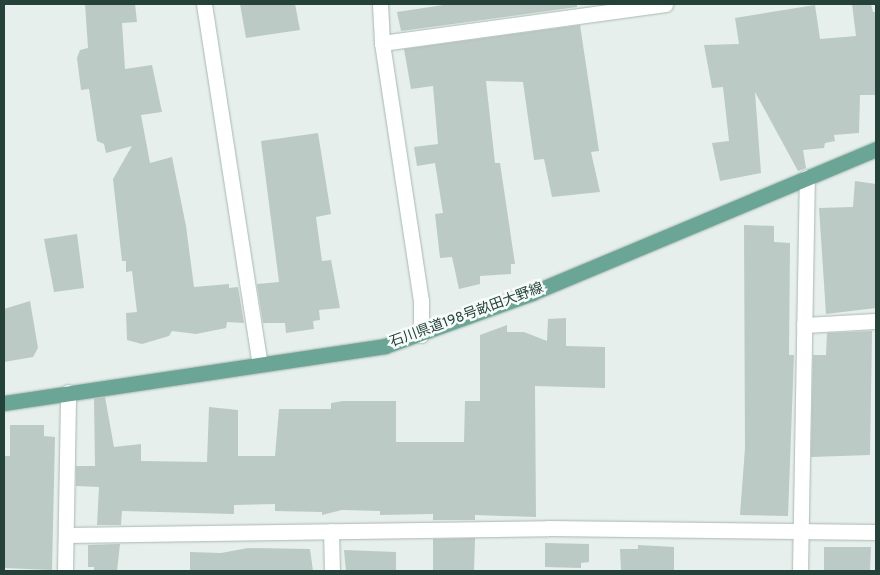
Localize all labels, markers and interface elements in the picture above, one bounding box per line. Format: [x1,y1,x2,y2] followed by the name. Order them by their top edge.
[388,280,546,352] street label: 石川県道198号畝田大野線

